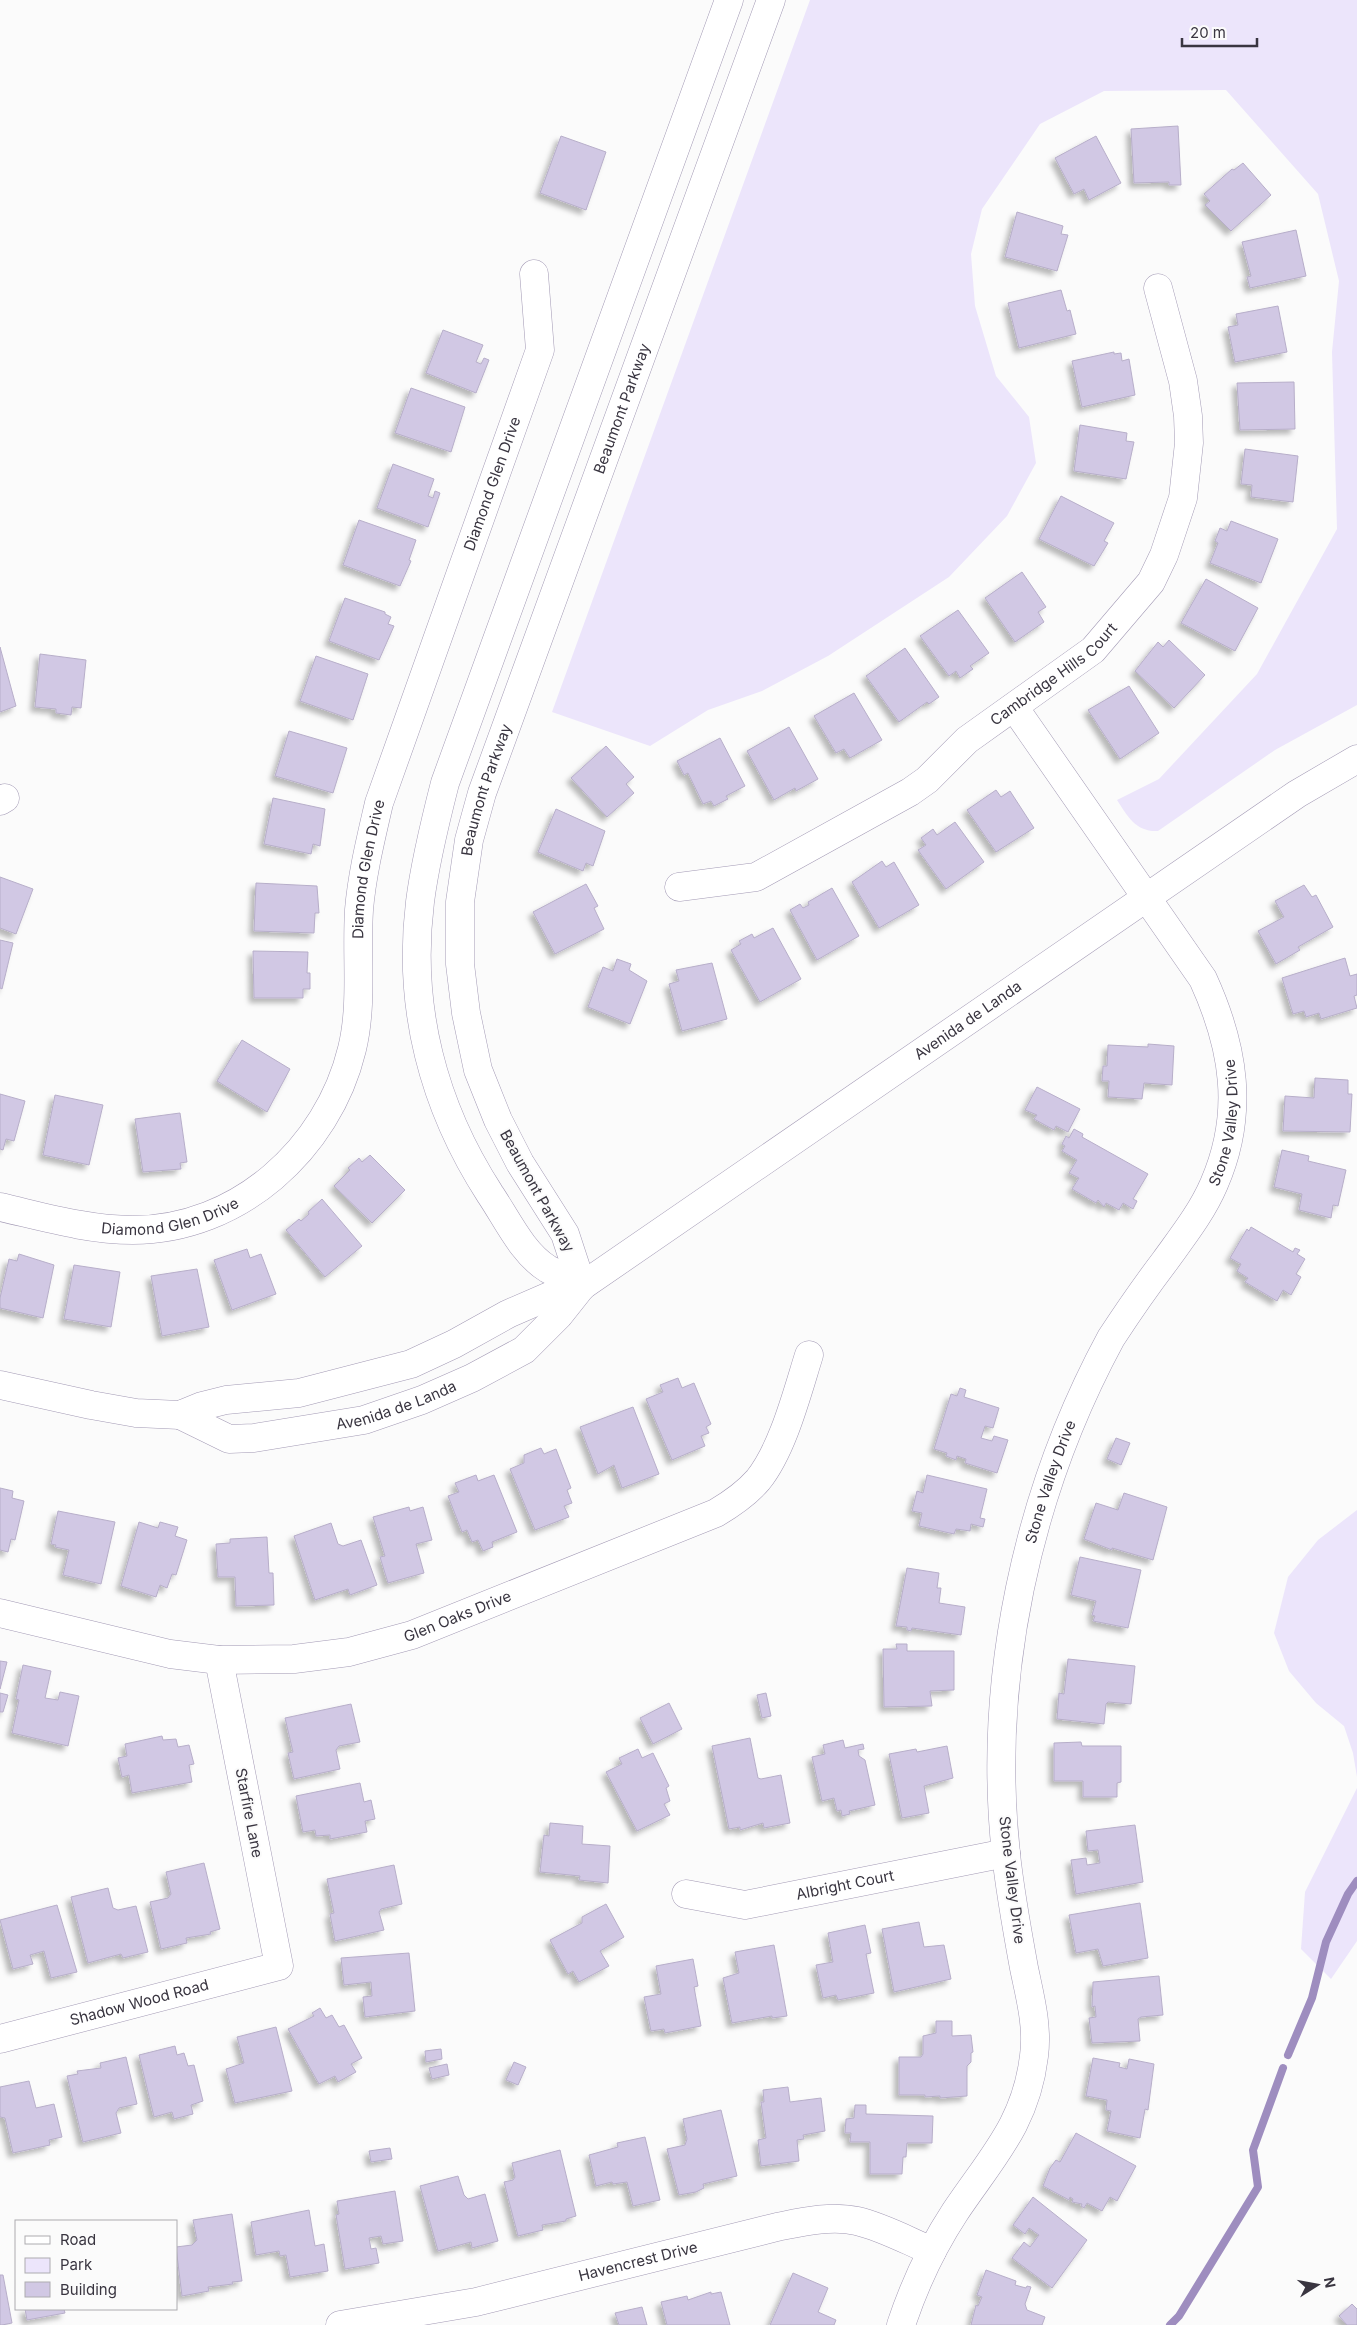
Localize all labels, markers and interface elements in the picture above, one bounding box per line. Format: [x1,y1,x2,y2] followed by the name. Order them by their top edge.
[1182,15,1257,47] scale bar
[1190,23,1226,42] text: 20 m
[589,340,654,476] street label: Beaumont Parkway
[459,414,525,553] street label: Diamond Glen Drive
[986,619,1121,729] street label: Cambridge Hills Court
[457,721,516,857] street label: Beaumont Parkway
[348,798,389,939] street label: Diamond Glen Drive
[910,976,1025,1064] street label: Avenida de Landa
[1204,1058,1242,1189] street label: Stone Valley Drive
[496,1126,579,1256] street label: Beaumont Parkway
[100,1193,242,1239] street label: Diamond Glen Drive
[335,1376,459,1433] street label: Avenida de Landa
[1021,1417,1080,1546] street label: Stone Valley Drive
[402,1586,514,1646] street label: Glen Oaks Drive
[231,1766,267,1859] street label: Starfire Lane
[995,1815,1030,1945] street label: Stone Valley Drive
[794,1866,896,1904] street label: Albright Court
[68,1975,211,2029] street label: Shadow Wood Road
[15,2220,178,2310] legend
[60,2230,96,2249] text: Road
[576,2237,700,2285] street label: Havencrest Drive
[60,2255,93,2274] text: Park
[1292,2260,1342,2310] north arrow
[1321,2276,1340,2289] text: N
[60,2280,117,2299] text: Building

